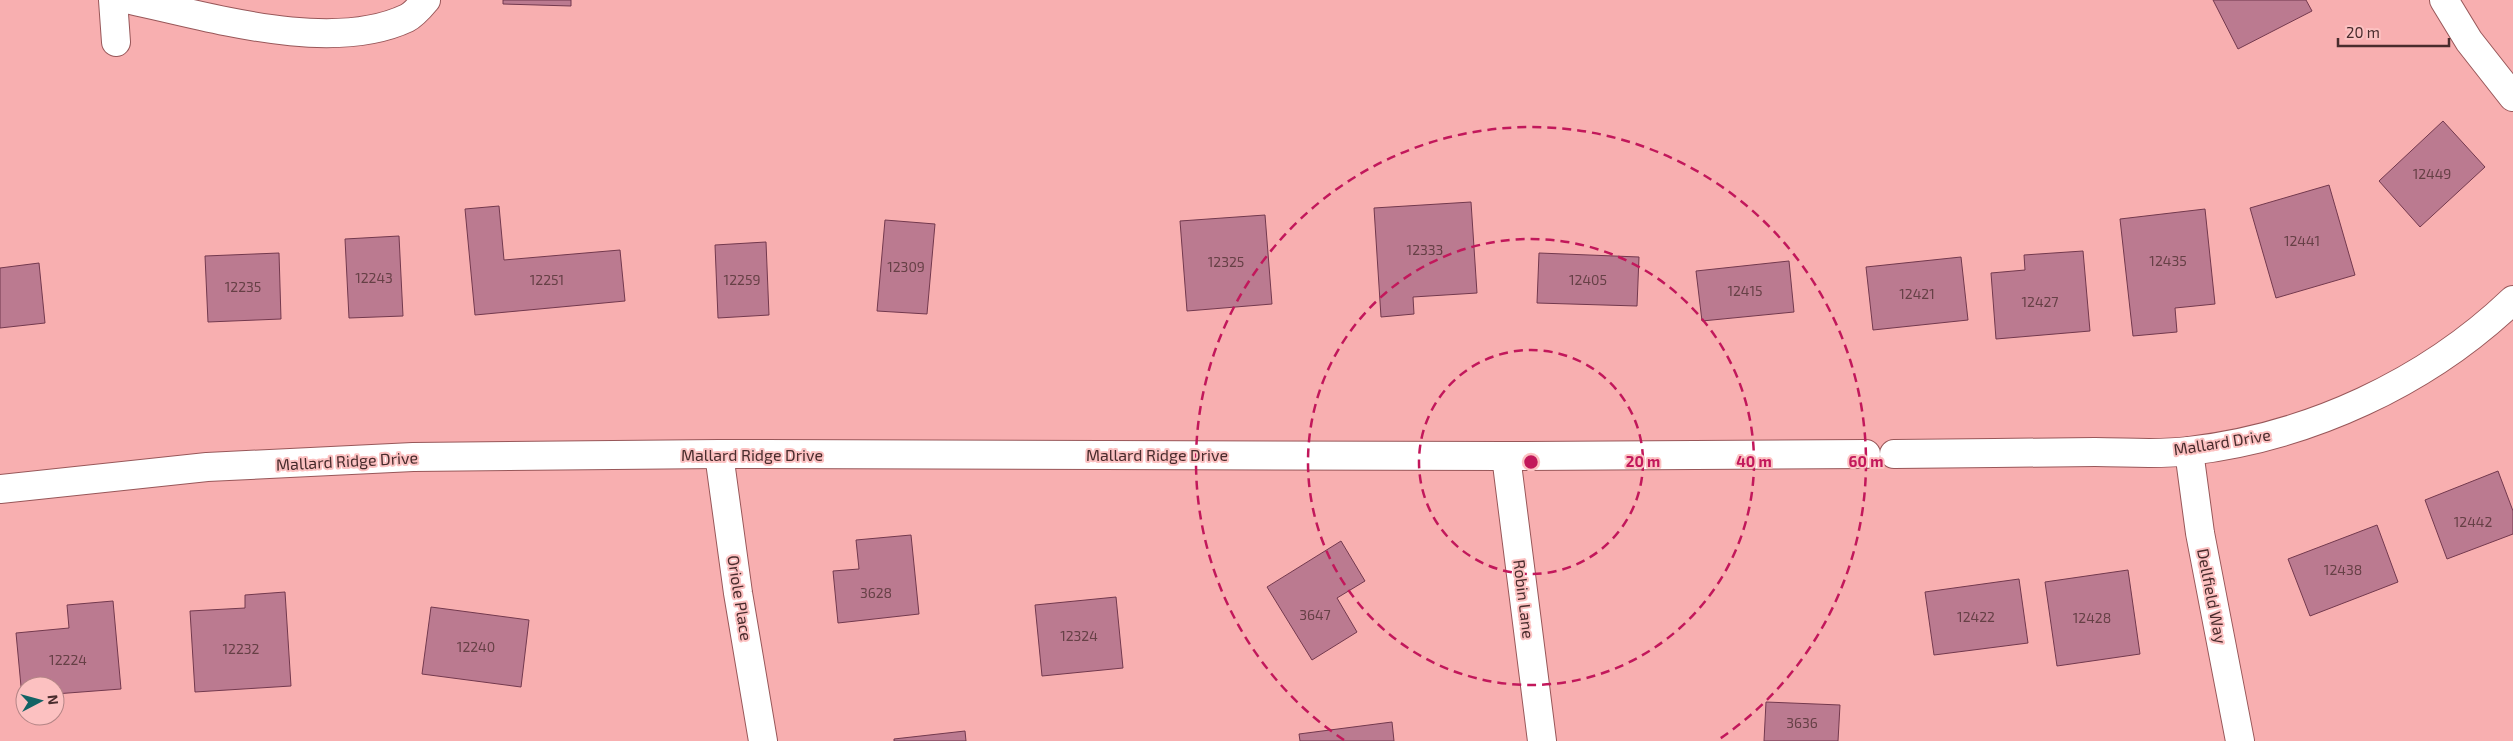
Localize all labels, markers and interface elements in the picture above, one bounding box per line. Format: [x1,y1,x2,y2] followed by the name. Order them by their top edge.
[2338,15,2449,47] scale bar
[2346,23,2380,41] text: 20 m
[2413,165,2451,182] house number: 12449
[2284,232,2320,249] house number: 12441
[1407,241,1443,258] house number: 12333
[2149,252,2187,269] house number: 12435
[1208,253,1244,270] house number: 12325
[887,258,925,275] house number: 12309
[355,269,393,286] house number: 12243
[530,271,564,288] house number: 12251
[724,271,760,288] house number: 12259
[1569,271,1607,288] house number: 12405
[225,278,261,295] house number: 12235
[1727,282,1763,299] house number: 12415
[1899,285,1935,302] house number: 12421
[2021,293,2059,310] house number: 12427
[2172,424,2272,459] street label: Mallard Drive
[681,445,823,464] street label: Mallard Ridge Drive
[1086,445,1228,464] street label: Mallard Ridge Drive
[276,447,418,474] street label: Mallard Ridge Drive
[1626,452,1660,470] text: 20 m
[1736,452,1772,470] text: 40 m
[1849,452,1883,470] text: 60 m
[1522,453,1540,471] centre of rings
[2454,513,2492,530] house number: 12442
[2194,547,2231,646] street label: Dellfield Way
[724,554,757,642] street label: Oriole Place
[1510,558,1539,640] street label: Robin Lane
[2324,561,2362,578] house number: 12438
[860,584,892,601] house number: 3628
[1299,606,1331,623] house number: 3647
[1957,608,1995,625] house number: 12422
[2073,609,2111,626] house number: 12428
[1060,627,1098,644] house number: 12324
[457,638,495,655] house number: 12240
[223,640,260,657] house number: 12232
[49,651,87,668] house number: 12224
[15,676,65,726] north arrow
[44,694,62,706] text: N
[1786,714,1818,731] house number: 3636

